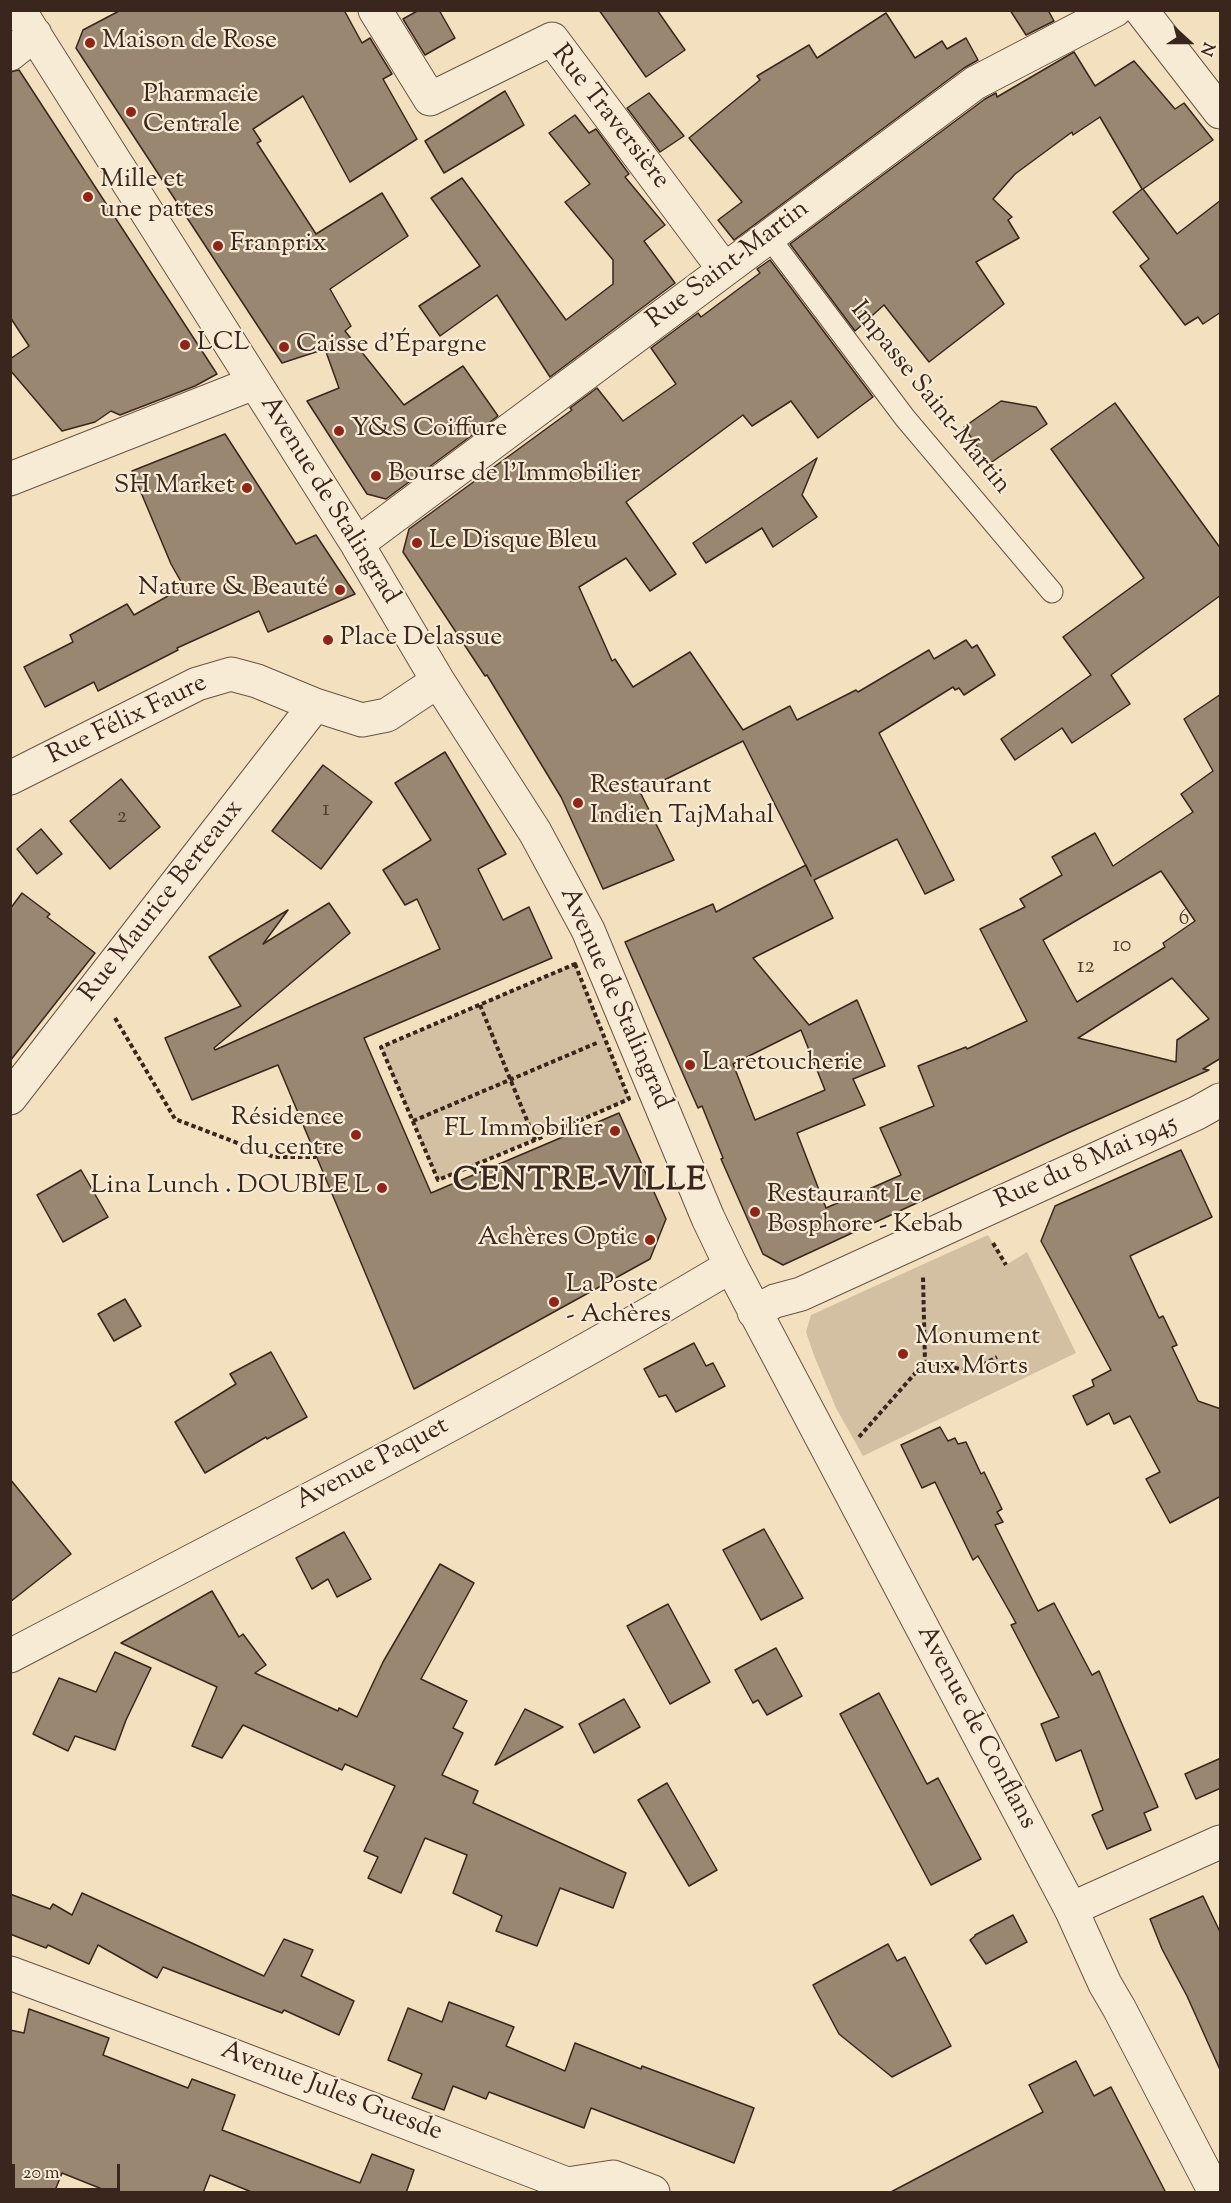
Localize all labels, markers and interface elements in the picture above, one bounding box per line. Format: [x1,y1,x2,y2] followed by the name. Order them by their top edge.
[1159,12,1219,72] north arrow
[102,27,277,59] place label: Maison de Rose
[83,36,97,50] marker: Maison de Rose
[1193,39,1219,59] text: N
[543,40,675,196] street label: Rue Traversière
[143,81,259,142] place label: Pharmacie Centrale
[124,105,138,119] marker: Pharmacie Centrale
[100,166,214,228] place label: Mille et une pattes
[81,190,95,204] marker: Mille et une pattes
[642,195,816,337] street label: Rue Saint-Martin
[230,230,327,262] place label: Franprix
[211,239,225,253] marker: Franprix
[842,297,1016,501] street label: Impasse Saint-Martin
[197,329,249,361] place label: LCL
[296,331,487,363] place label: Caisse d'Épargne
[178,338,192,352] marker: LCL
[277,340,291,354] marker: Caisse d'Épargne
[251,391,405,611] street label: Avenue de Stalingrad
[351,415,507,447] place label: Y&S Coiffure
[332,424,346,438] marker: Y&S Coiffure
[388,460,640,492] place label: Bourse de l'Immobilier
[369,469,383,483] marker: Bourse de l'Immobilier
[114,472,235,504] place label: SH Market
[240,481,254,495] marker: SH Market
[429,527,598,559] place label: Le Disque Bleu
[410,536,424,550] marker: Le Disque Bleu
[138,574,328,606] place label: Nature & Beauté
[333,583,347,597] marker: Nature & Beauté
[340,624,502,656] place label: Place Delassue
[321,633,335,647] marker: Place Delassue
[43,669,213,773] street label: Rue Félix Faure
[590,772,774,834] place label: Restaurant Indien TajMahal
[75,795,251,1009] street label: Rue Maurice Berteaux
[571,796,585,810] marker: Restaurant Indien TajMahal
[322,798,330,824] house number: 1
[117,805,127,831] house number: 2
[551,883,677,1115] street label: Avenue de Stalingrad
[1179,907,1189,933] house number: 6
[1113,934,1131,960] house number: 10
[1077,955,1095,981] house number: 12
[702,1049,863,1081] place label: La retoucherie
[683,1058,697,1072] marker: La retoucherie
[231,1104,344,1166] place label: Résidence du centre
[991,1110,1183,1218] street label: Rue du 8 Mai 1945
[444,1115,603,1147] place label: FL Immobilier
[608,1124,622,1138] marker: FL Immobilier
[349,1128,363,1142] marker: Résidence du centre
[453,1165,707,1203] district label: CENTRE-VILLE
[91,1172,370,1204] place label: Lina Lunch . DOUBLE L
[375,1181,389,1195] marker: Lina Lunch . DOUBLE L
[767,1181,963,1242] place label: Restaurant Le Bosphore - Kebab
[748,1205,762,1219] marker: Restaurant Le Bosphore - Kebab
[477,1224,638,1256] place label: Achères Optic
[643,1233,657,1247] marker: Achères Optic
[566,1271,671,1332] place label: La Poste - Achères
[547,1295,561,1309] marker: La Poste - Achères
[915,1323,1040,1384] place label: Monument aux Morts
[896,1347,910,1361] marker: Monument aux Morts
[291,1412,455,1518] street label: Avenue Paquet
[908,1621,1042,1835] street label: Avenue de Conflans
[216,2036,446,2150] street label: Avenue Jules Guesde
[15,2152,123,2190] scale bar
[23,2161,60,2187] text: 20 m

